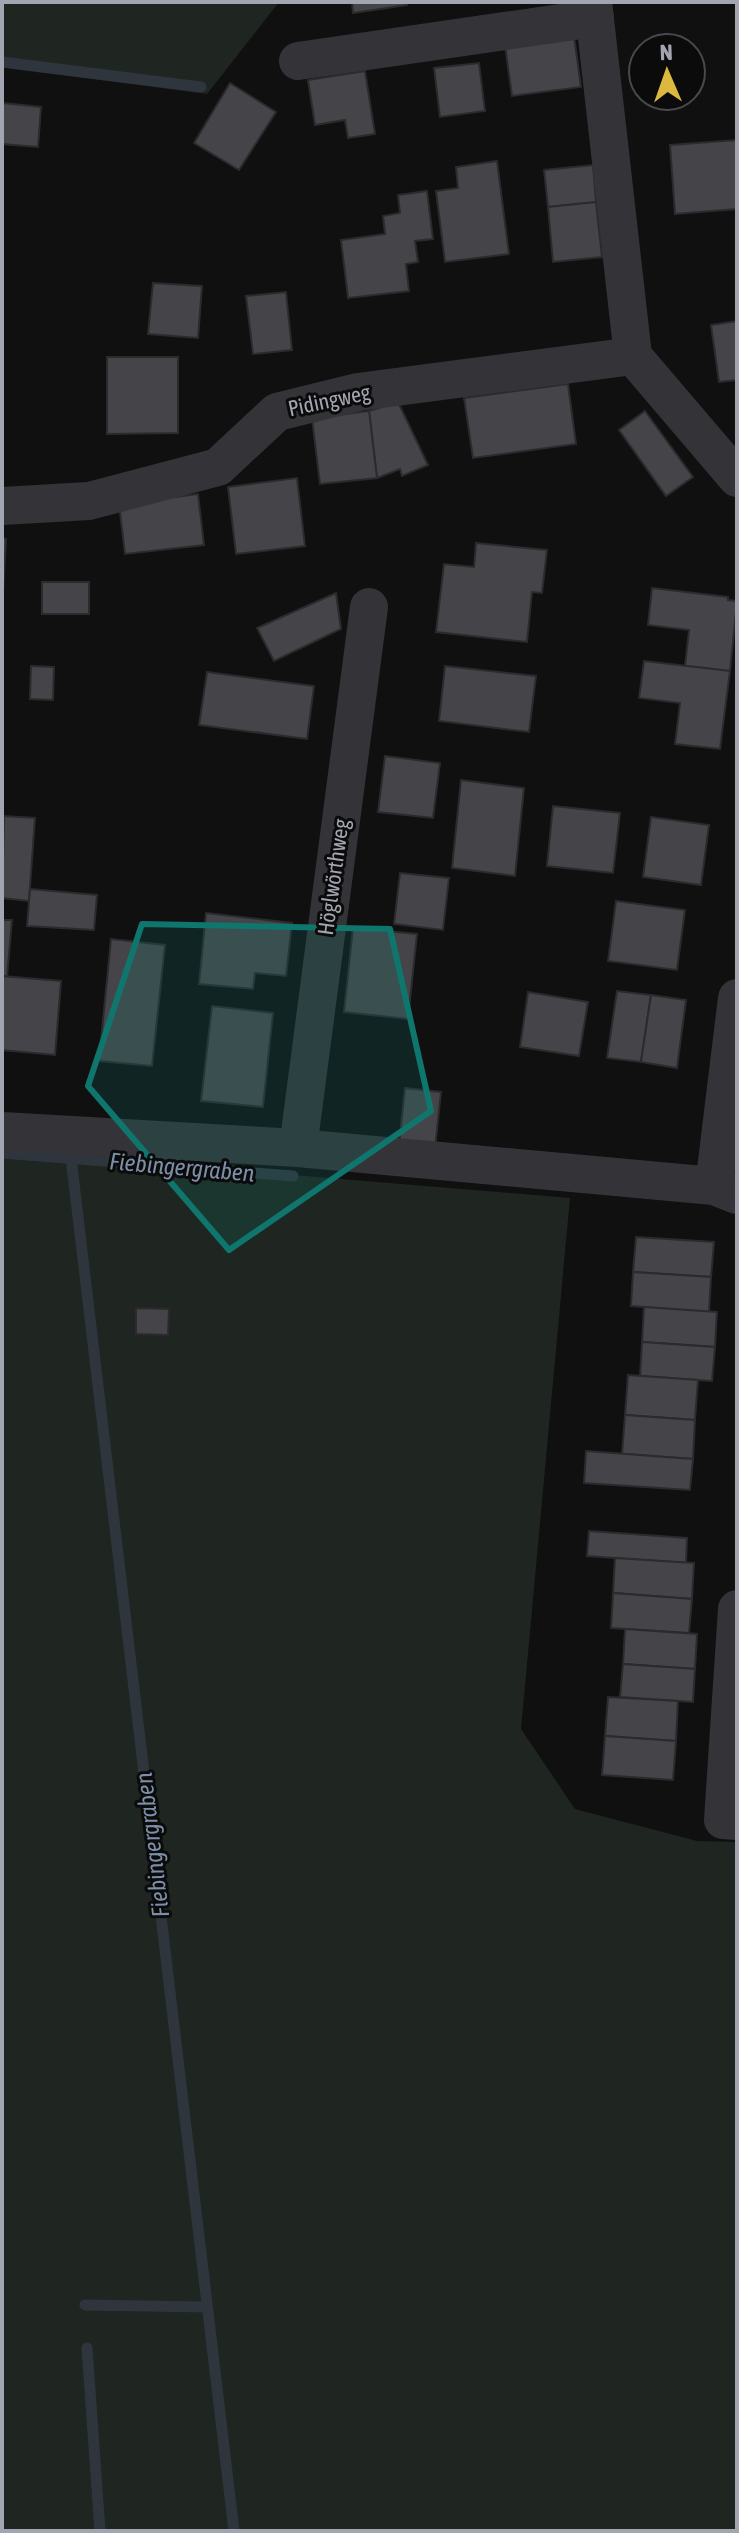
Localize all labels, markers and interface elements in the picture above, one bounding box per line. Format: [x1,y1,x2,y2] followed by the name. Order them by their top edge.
[627,32,707,112] north arrow
[659,39,673,65] text: N
[286,379,373,421] street label: Pidingweg
[312,817,354,937] street label: Höglwörthweg
[108,1147,256,1187] water label: Fiebingergraben
[130,1771,174,1919] water label: Fiebingergraben

